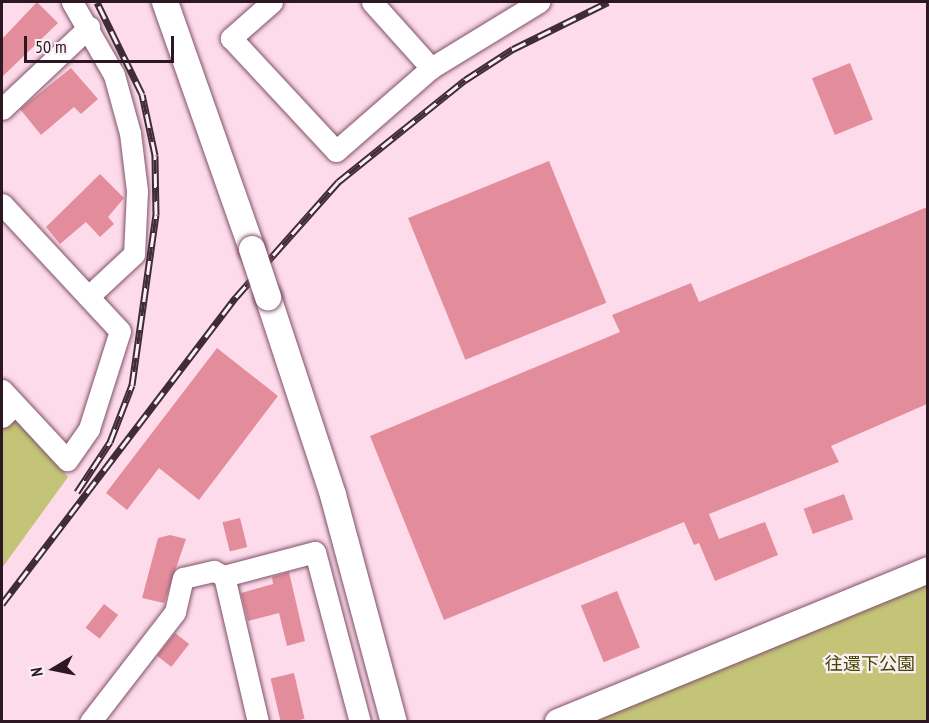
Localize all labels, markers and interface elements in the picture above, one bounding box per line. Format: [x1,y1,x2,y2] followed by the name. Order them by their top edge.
[27,24,177,62] scale bar
[35,35,67,58] text: 50 m
[24,639,84,699] north arrow
[825,653,915,675] park label: 往還下公園
[26,666,47,678] text: N

